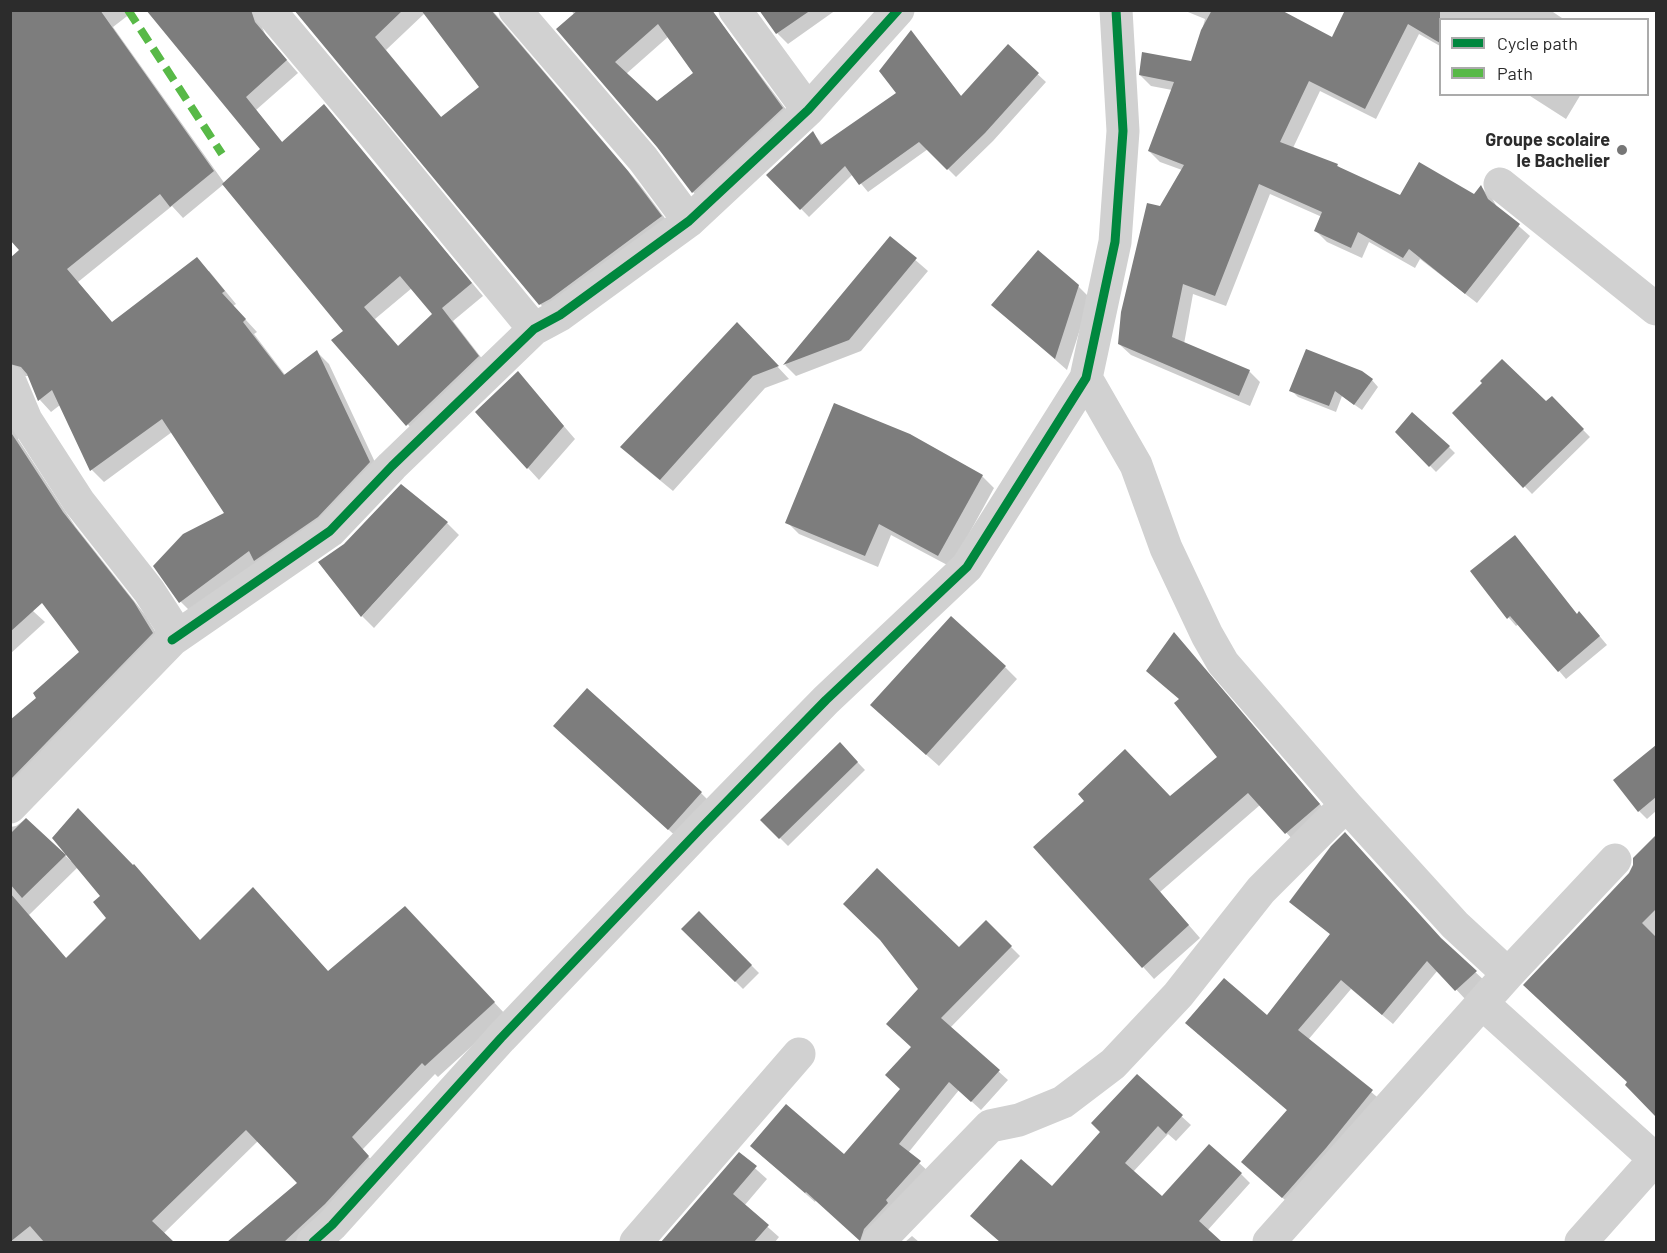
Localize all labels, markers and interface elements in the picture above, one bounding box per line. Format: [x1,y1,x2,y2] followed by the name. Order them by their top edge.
[1439,18,1649,96] legend
[1497,32,1578,54] text: Cycle path
[1497,62,1533,84] text: Path
[1485,129,1610,172] place label: Groupe scolaire le Bachelier
[1615,143,1629,157] marker: Groupe scolaire le Bachelier

